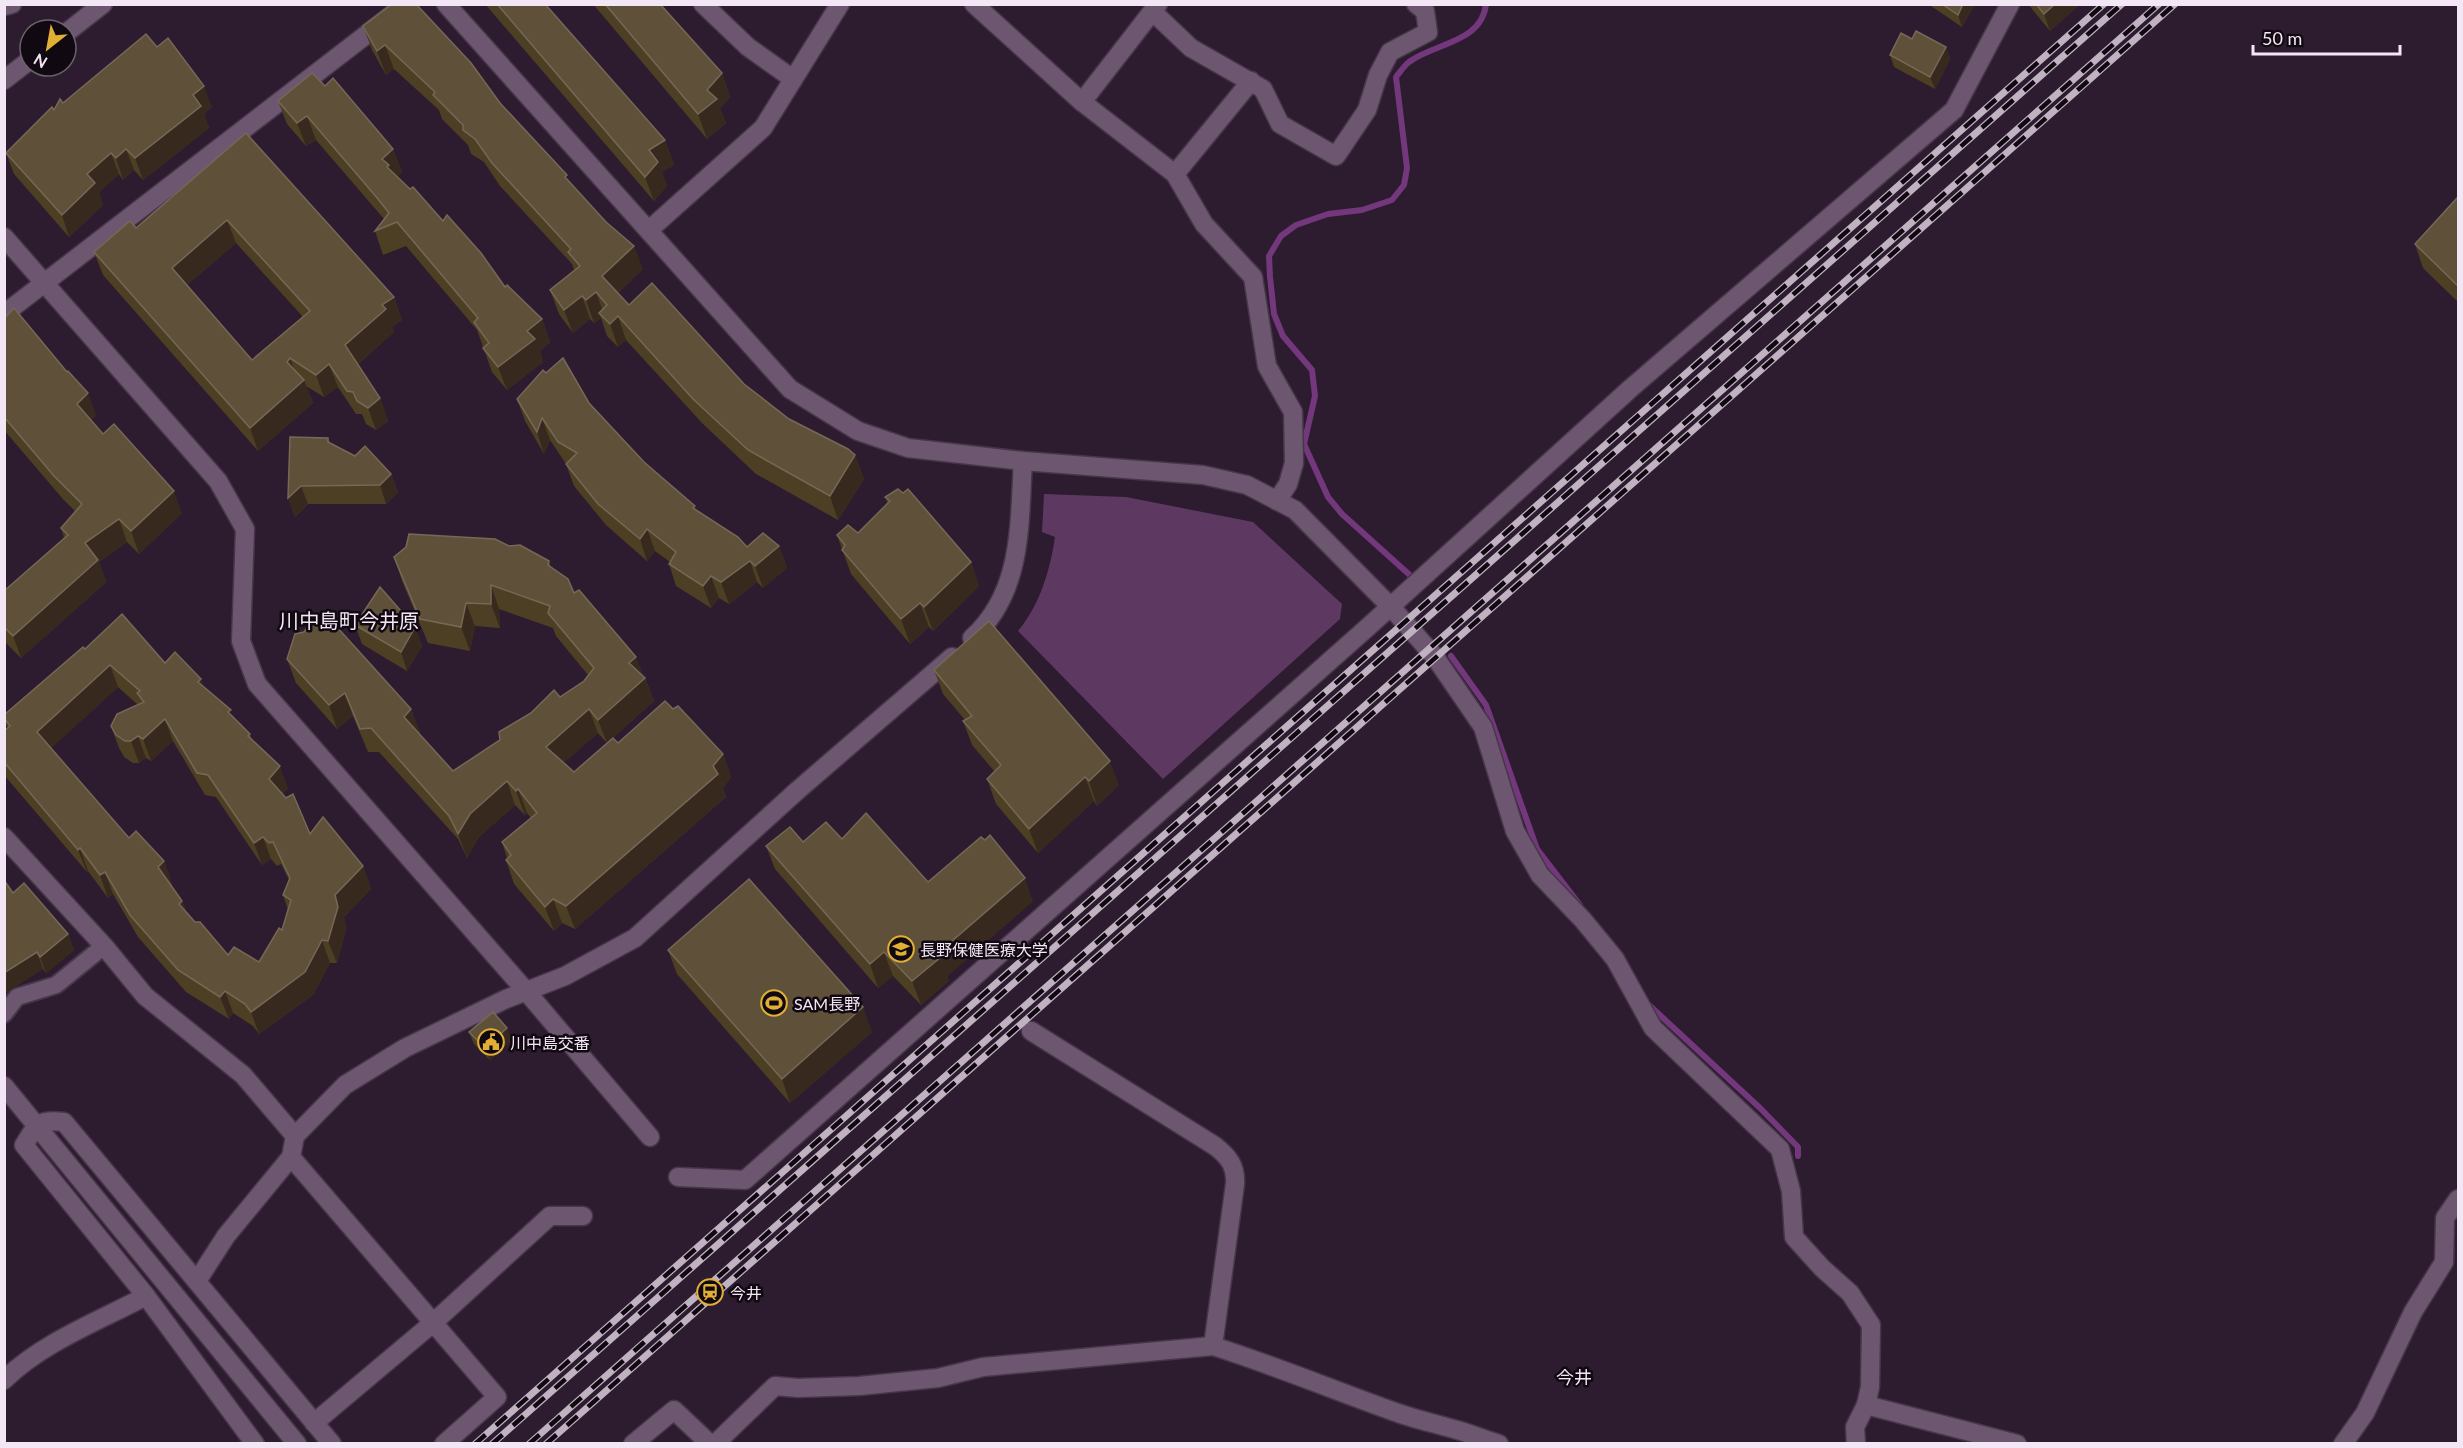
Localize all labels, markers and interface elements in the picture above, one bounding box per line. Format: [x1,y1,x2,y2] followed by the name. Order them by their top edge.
[18,18,78,78] north arrow
[2253,18,2400,56] scale bar
[2262,27,2302,49] text: 50 m
[30,50,50,73] text: N
[279,608,419,632] district label: 川中島町今井原
[886,934,916,964] school or university icon: 長野保健医療大学
[920,940,1048,959] place label: 長野保健医療大学
[759,988,789,1018] sports icon: SAM長野
[794,994,860,1013] place label: SAM長野
[476,1027,506,1057] public building icon: 川中島交番
[510,1033,590,1052] place label: 川中島交番
[695,1277,725,1307] station icon: 今井
[730,1283,762,1302] place label: 今井
[1556,1366,1592,1388] district label: 今井

